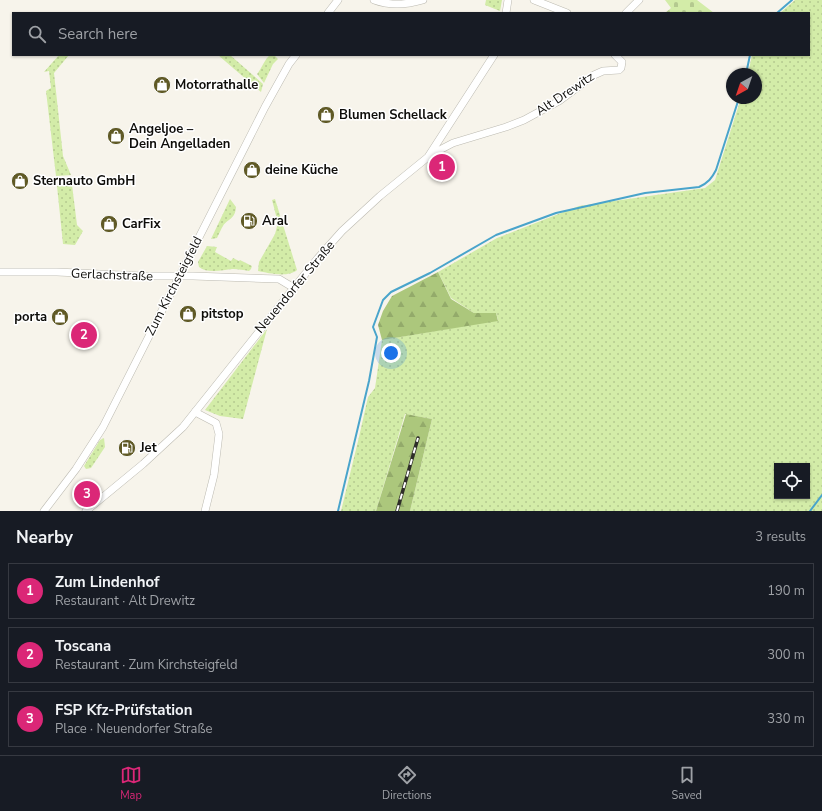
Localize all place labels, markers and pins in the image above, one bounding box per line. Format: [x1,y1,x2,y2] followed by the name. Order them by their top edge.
[152,75,172,95] shop icon: Motorrathalle
[175,76,258,94] place label: Motorrathalle
[316,105,336,125] shop icon: Blumen Schellack
[339,106,448,124] place label: Blumen Schellack
[129,120,230,153] place label: Angeljoe – Dein Angelladen
[106,126,126,146] shop icon: Angeljoe – Dein Angelladen
[429,152,455,182] pin: 1
[242,160,262,180] shop icon: deine Küche
[265,161,338,179] place label: deine Küche
[10,171,30,191] shop icon: Sternauto GmbH
[33,172,135,190] place label: Sternauto GmbH
[239,211,259,231] fuel station icon: Aral
[262,212,289,230] place label: Aral
[99,214,119,234] shop icon: CarFix
[122,215,161,233] place label: CarFix
[178,304,198,324] shop icon: pitstop
[201,305,244,323] place label: pitstop
[50,307,70,327] shop icon: porta
[14,308,47,326] place label: porta
[71,320,97,350] pin: 2
[117,438,137,458] fuel station icon: Jet
[139,439,158,457] place label: Jet
[74,479,100,509] pin: 3

